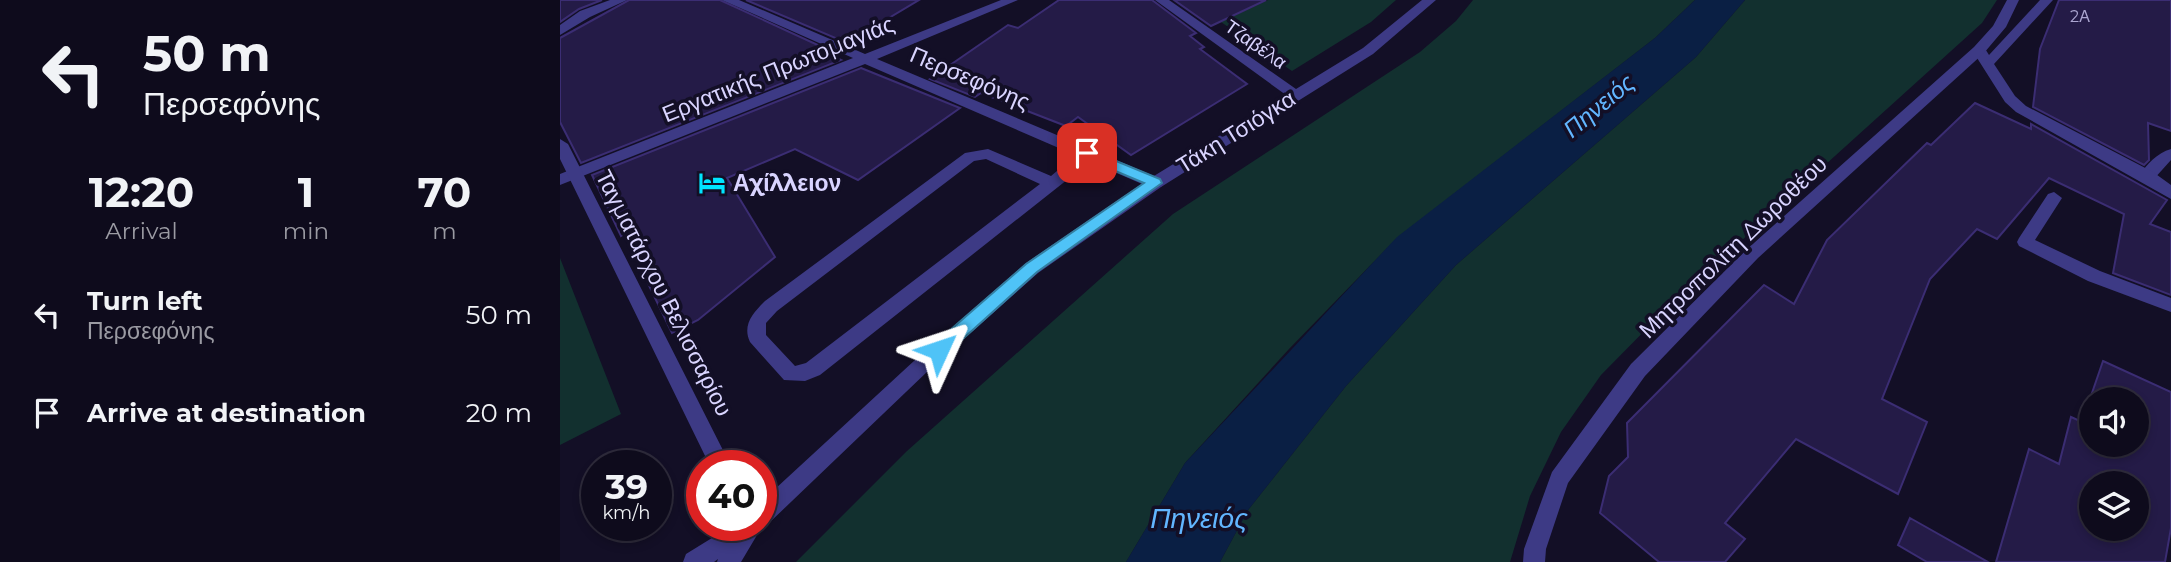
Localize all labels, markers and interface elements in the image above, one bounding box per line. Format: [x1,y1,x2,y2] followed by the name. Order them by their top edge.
[2070,7,2090,26] house number: 2Α
[658,10,898,128] street label: Εργατικής Πρωτομαγιάς
[1220,15,1291,74] street label: Τζαβέλα
[143,24,271,83] text: 50 m
[28,28,119,119] icon: left
[906,40,1034,116] street label: Περσεφόνης
[1557,67,1640,144] water label: Πηνειός
[143,84,320,123] text: Περσεφόνης
[1171,84,1301,180] street label: Τάκη Τσιόγκα
[1057,123,1117,183] pin
[1068,134,1106,172] icon: arrive
[1633,150,1833,344] street label: Μητροπολίτη Δωροθέου
[590,165,738,421] street label: Ταγματάρχου Βελισσαρίου
[89,166,194,218] text: 12:20
[298,166,314,218] text: 1
[418,166,471,218] text: 70
[697,168,727,198] hotel icon: Αχίλλειον
[733,169,841,197] place label: Αχίλλειον
[105,217,178,245] text: Arrival
[283,217,329,245] text: min
[432,217,457,245] text: m
[87,285,203,317] text: Turn left
[28,296,66,334] icon: left
[466,299,532,331] text: 50 m
[902,313,976,387] position arrow
[87,317,214,345] text: Περσεφόνης
[2079,387,2149,541] map controls
[2079,387,2149,457] button: sound
[28,394,66,432] icon: arrive
[87,397,366,429] text: Arrive at destination
[466,397,532,429] text: 20 m
[686,450,777,541] speed limit sign: 40
[605,465,648,508] text: 39
[2079,471,2149,541] button: layers
[1150,501,1248,535] water label: Πηνειός
[602,502,651,524] text: km/h

